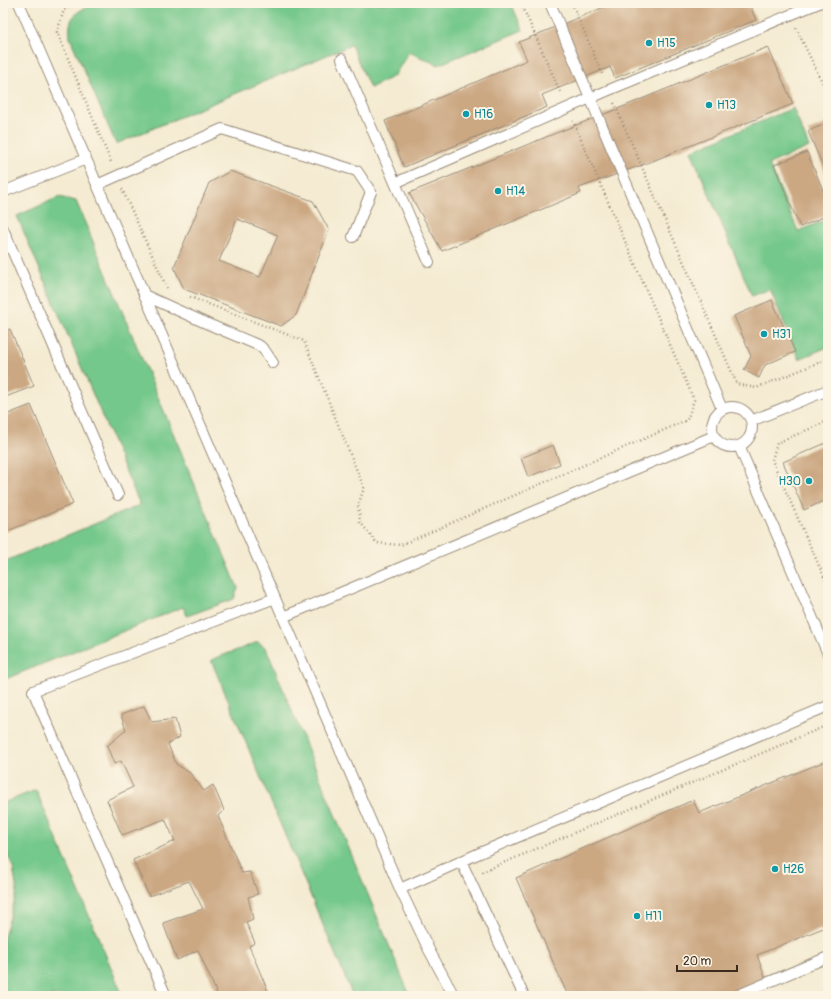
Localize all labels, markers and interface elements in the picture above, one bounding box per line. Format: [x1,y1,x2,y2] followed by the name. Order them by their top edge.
[657,36,676,51] place label: H15
[644,38,654,48] marker: H15
[717,98,736,113] place label: H13
[704,100,714,110] marker: H13
[474,107,493,122] place label: H16
[461,109,471,119] marker: H16
[506,184,525,199] place label: H14
[493,186,503,196] marker: H14
[772,327,791,342] place label: H31
[759,329,769,339] marker: H31
[779,474,801,489] place label: H30
[804,476,814,486] marker: H30
[783,862,804,877] place label: H26
[770,864,780,874] marker: H26
[645,909,662,924] place label: H11
[632,911,642,921] marker: H11
[677,947,737,973] scale bar
[683,954,712,969] text: 20 m

